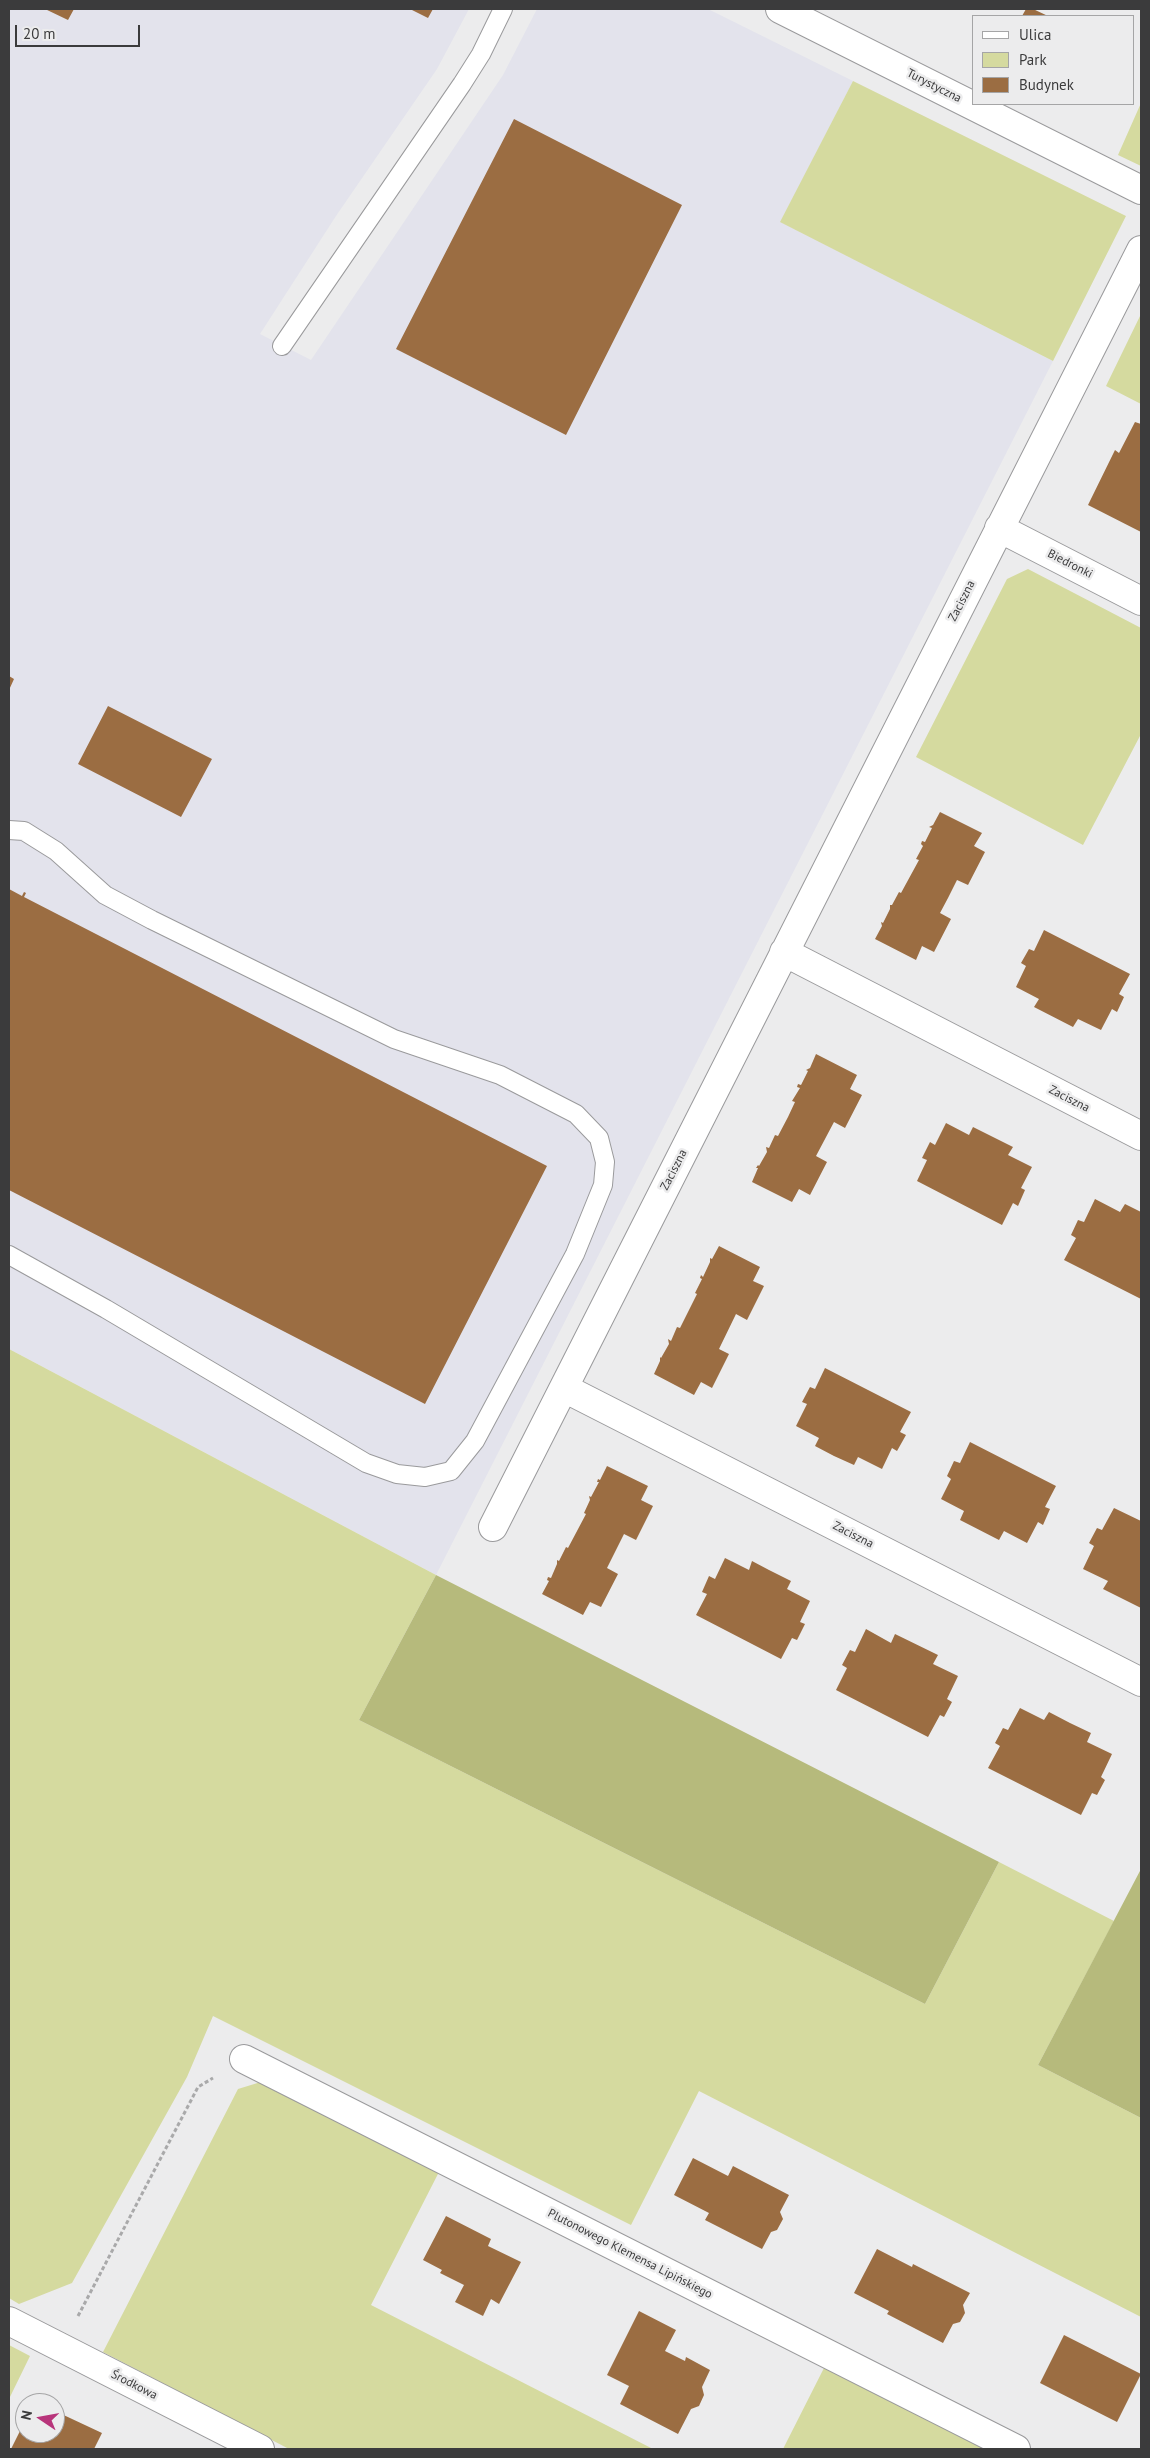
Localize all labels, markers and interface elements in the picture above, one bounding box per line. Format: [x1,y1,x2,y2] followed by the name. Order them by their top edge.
[18,15,142,47] scale bar
[972,15,1135,105] legend
[23,24,56,43] text: 20 m
[1019,25,1051,44] text: Ulica
[1019,50,1047,69] text: Park
[904,66,964,106] street label: Turystyczna
[1019,75,1074,94] text: Budynek
[1045,547,1095,581] street label: Biedronki
[946,578,978,624] street label: Zaciszna
[1046,1083,1092,1115] street label: Zaciszna
[658,1147,690,1193] street label: Zaciszna
[830,1519,876,1551] street label: Zaciszna
[545,2206,715,2302] street label: Plutonowego Klemensa Lipińskiego
[108,2367,160,2403] street label: Środkowa
[15,2393,65,2443] north arrow
[17,2409,36,2421] text: N

